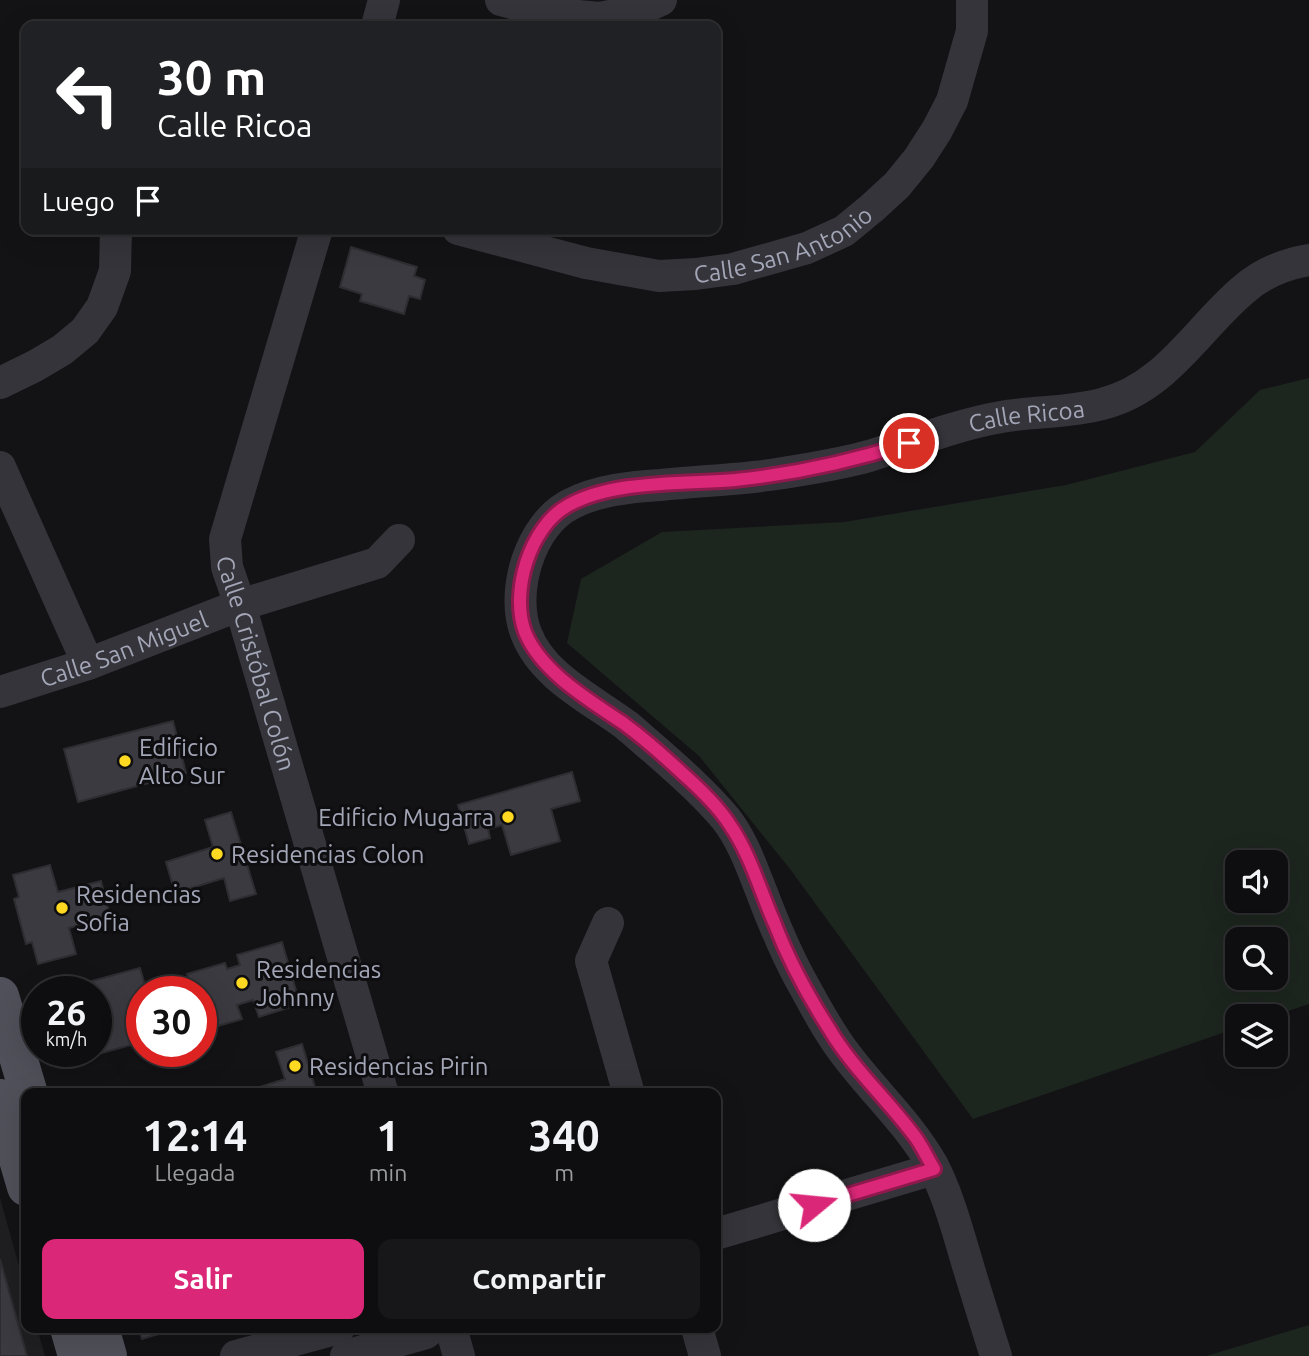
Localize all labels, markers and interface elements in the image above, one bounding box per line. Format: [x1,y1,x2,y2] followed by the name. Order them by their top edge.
[42,49,133,140] icon: left
[157,49,266,104] text: 30 m
[157,107,313,143] text: Calle Ricoa
[129,182,167,220] icon: arrive
[42,187,115,216] text: Luego
[692,200,877,288] street label: Calle San Antonio
[966,395,1086,437] street label: Calle Ricoa
[879,413,939,473] pin
[890,424,928,462] icon: arrive
[213,555,301,774] street label: Calle Cristóbal Colón
[37,606,211,692] street label: Calle San Miguel
[139,734,225,789] place label: Edificio Alto Sur
[117,753,133,769] marker: Edificio Alto Sur
[318,804,494,831] place label: Edificio Mugarra
[500,809,516,825] marker: Edificio Mugarra
[231,841,424,868] place label: Residencias Colon
[209,846,225,862] marker: Residencias Colon
[1225,850,1288,1067] map controls
[1225,850,1288,913] button: sound
[76,881,201,936] place label: Residencias Sofia
[54,900,70,916] marker: Residencias Sofia
[1225,927,1288,990] button: search
[256,956,381,1011] place label: Residencias Johnny
[234,975,250,991] marker: Residencias Johnny
[126,976,217,1067] speed limit sign: 30
[47,992,86,1032] text: 26
[1225,1004,1288,1067] button: layers
[46,1029,87,1049] text: km/h
[309,1053,488,1080] place label: Residencias Pirin
[287,1058,303,1074] marker: Residencias Pirin
[142,1112,247,1159] text: 12:14
[376,1112,400,1159] text: 1
[529,1112,600,1159] text: 340
[154,1160,235,1185] text: Llegada
[369,1160,407,1185] text: min
[554,1160,574,1185] text: m
[777,1168,851,1242] position arrow
[42,1239,364,1319] button: Salir
[378,1239,700,1319] button: Compartir

